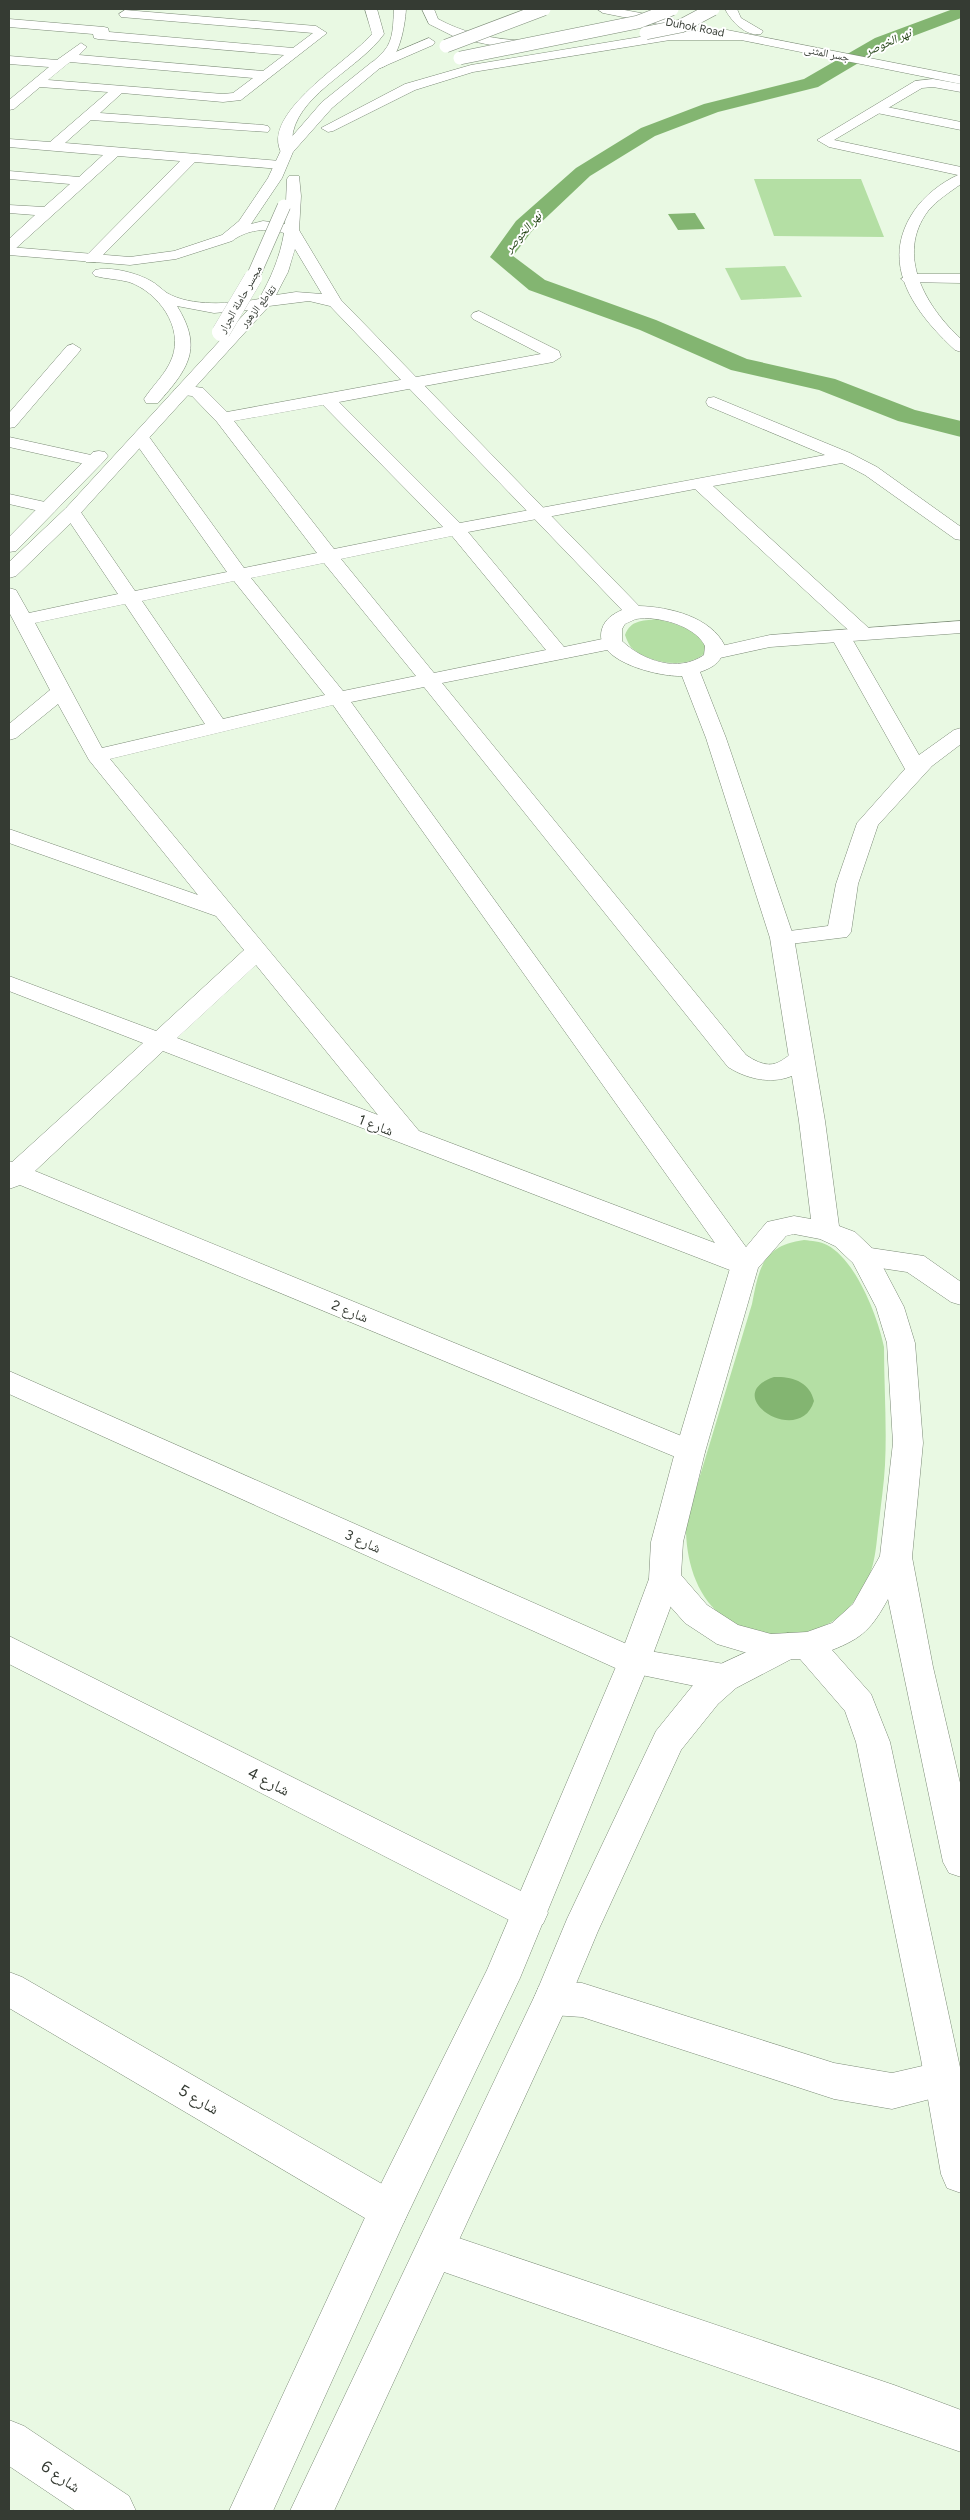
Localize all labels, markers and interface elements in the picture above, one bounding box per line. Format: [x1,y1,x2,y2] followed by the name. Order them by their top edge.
[664,15,725,40] street label: Duhok Road
[862,25,915,59] water label: نهر الخوصر
[803,43,851,64] street label: جسر المثنى
[501,207,546,256] water label: نهر الخوصر
[215,263,265,336] street label: مجسر حاملة الجرار
[237,282,280,331] street label: تقاطع الزهور
[356,1111,396,1141] street label: شارع 1
[329,1296,371,1327] street label: شارع 2
[342,1526,383,1558] street label: شارع 3
[244,1763,293,1801] street label: شارع 4
[175,2080,222,2119] street label: شارع 5
[37,2456,84,2497] street label: شارع 6

